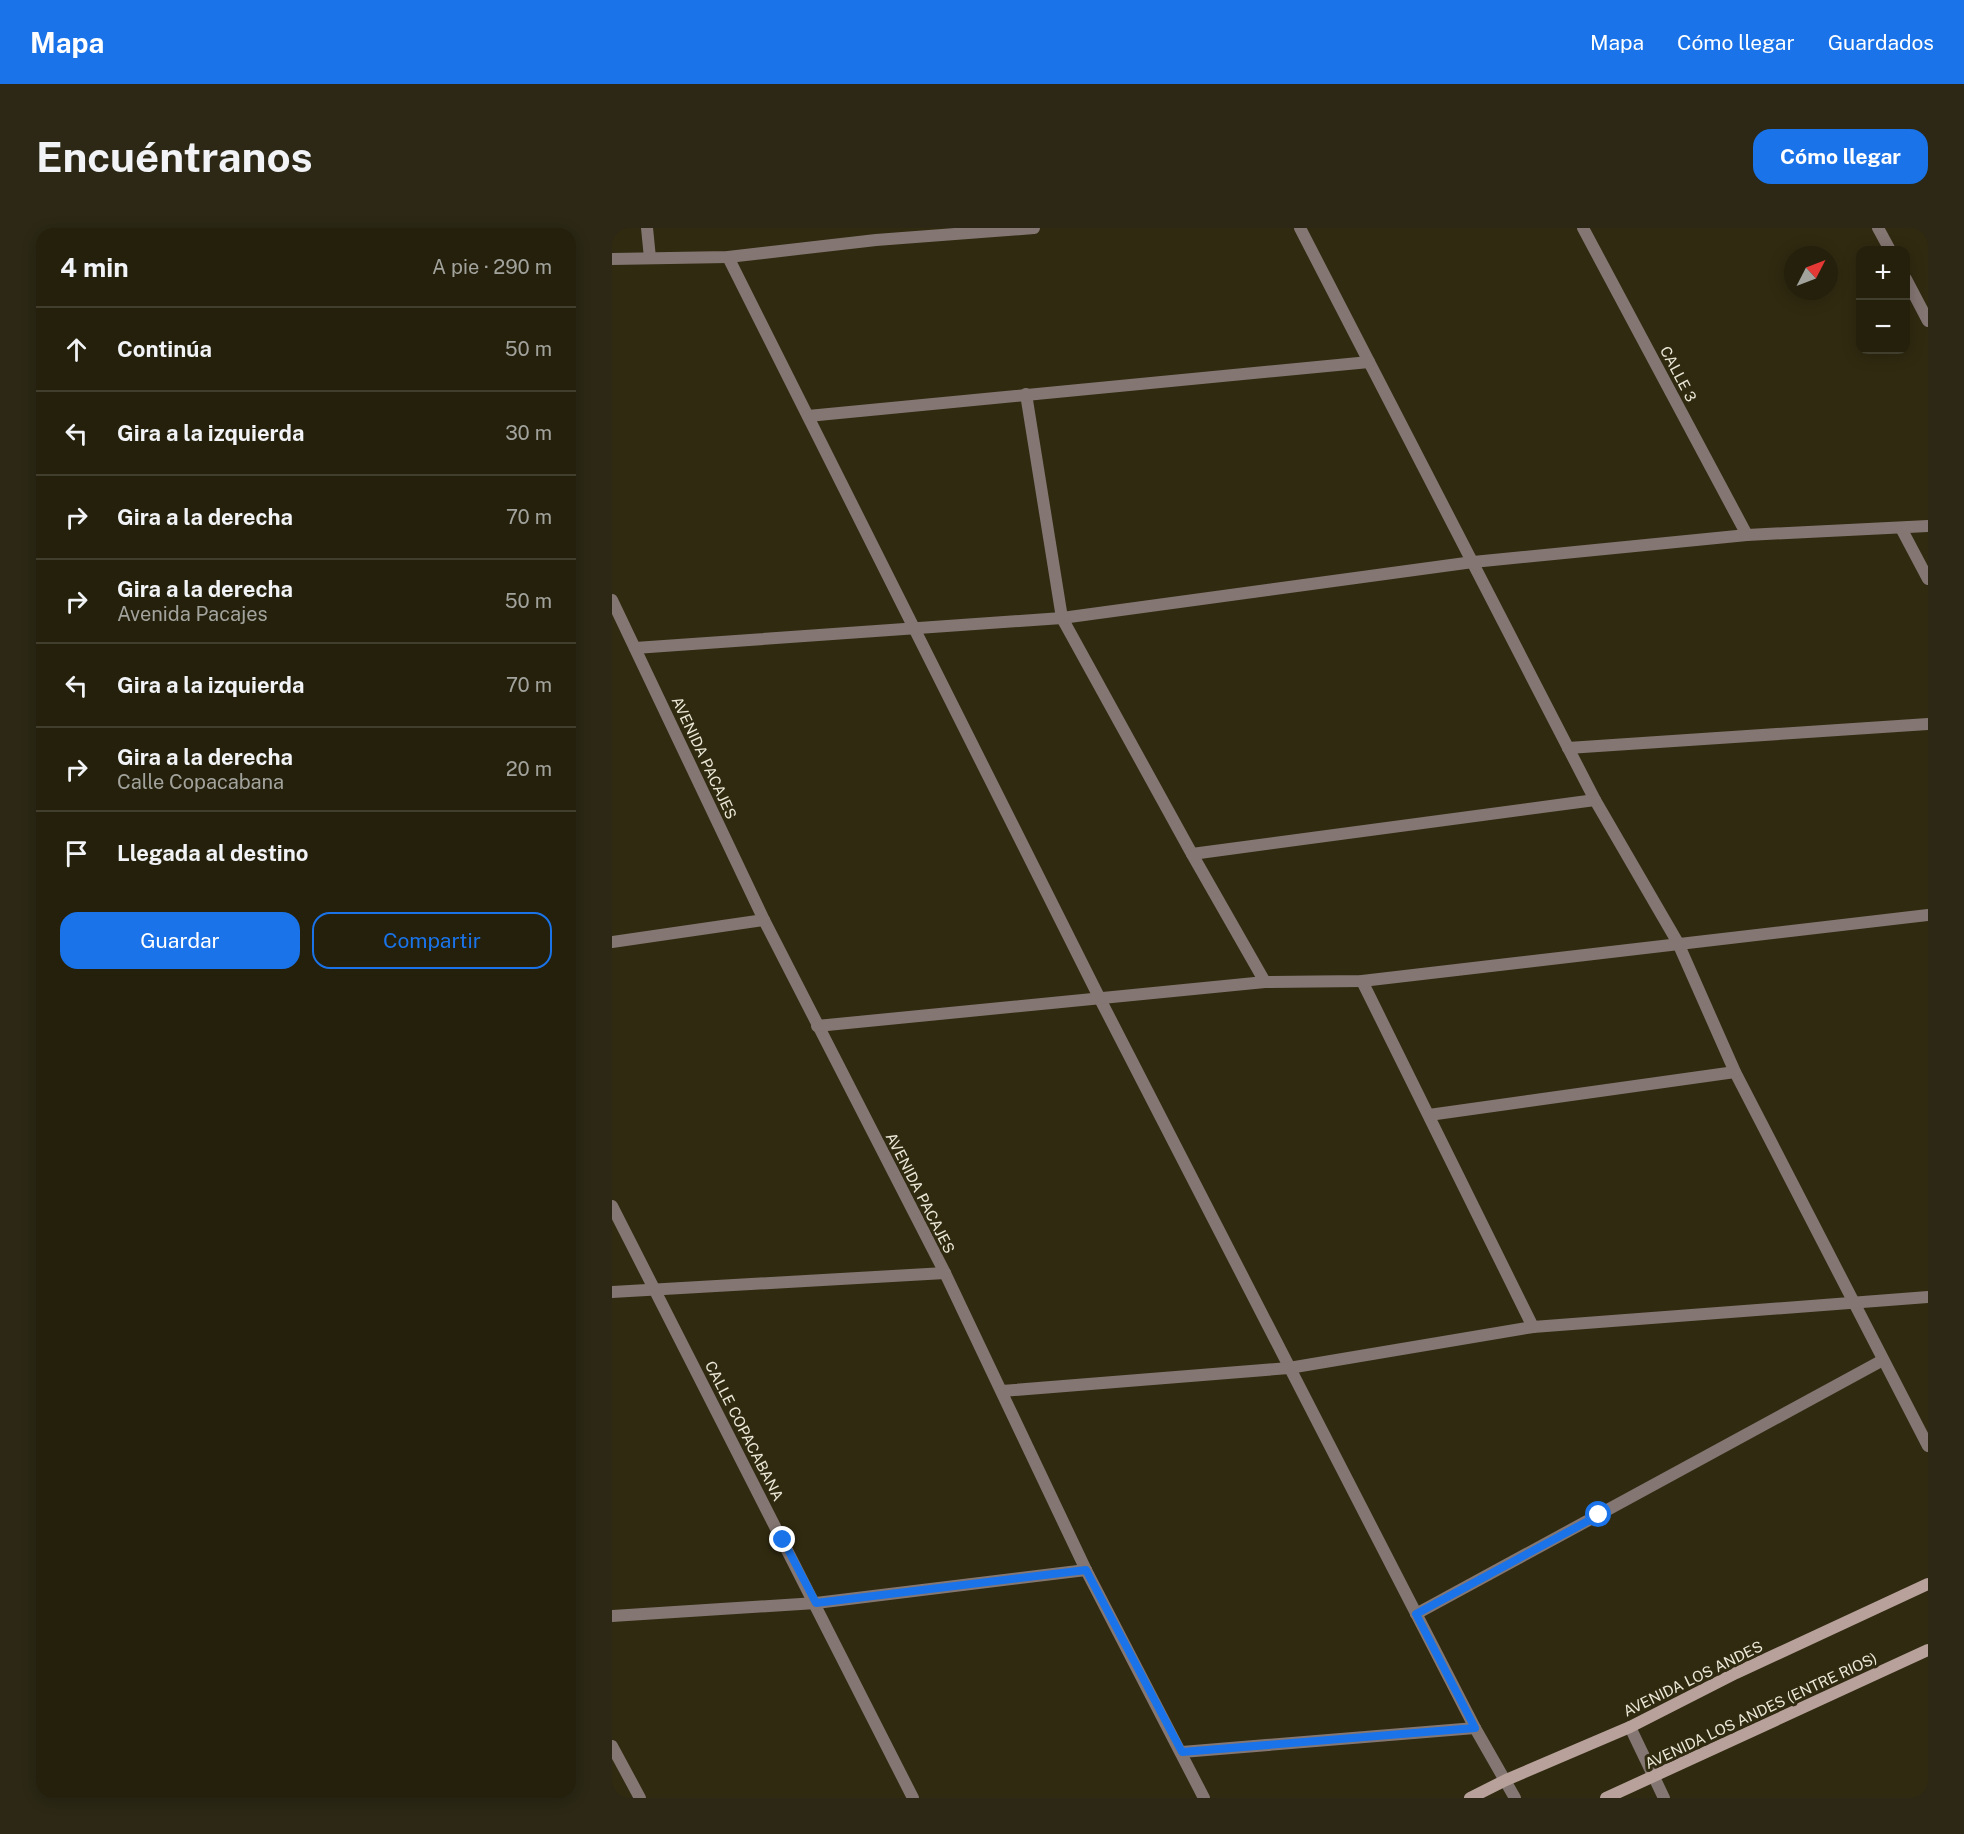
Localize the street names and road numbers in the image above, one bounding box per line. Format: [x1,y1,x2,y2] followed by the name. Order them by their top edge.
[1657,343,1700,404] street label: CALLE 3
[669,694,740,822] street label: AVENIDA PACAJES
[883,1130,958,1256] street label: AVENIDA PACAJES
[702,1358,787,1504] street label: CALLE COPACABANA
[1620,1637,1765,1720] street label: AVENIDA LOS ANDES
[1642,1649,1879,1772] street label: AVENIDA LOS ANDES (ENTRE RIOS)

